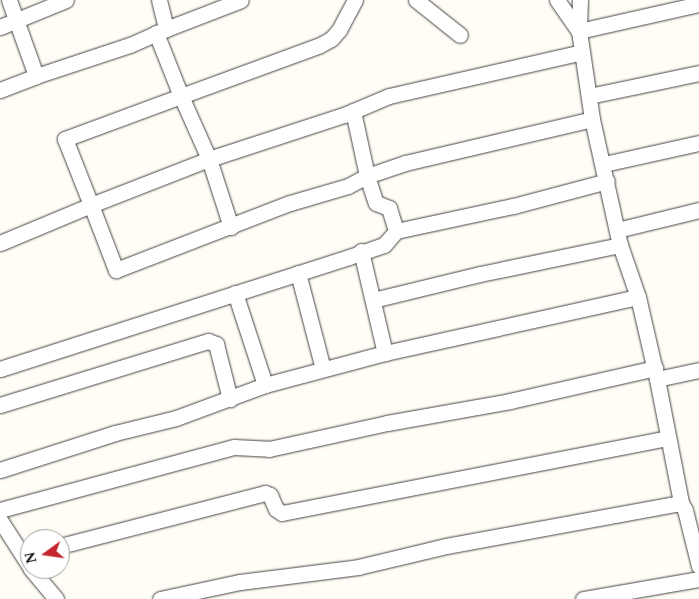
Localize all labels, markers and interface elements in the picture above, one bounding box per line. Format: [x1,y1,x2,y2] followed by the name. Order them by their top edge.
[20,529,70,579] north arrow
[19,549,43,566] text: N

